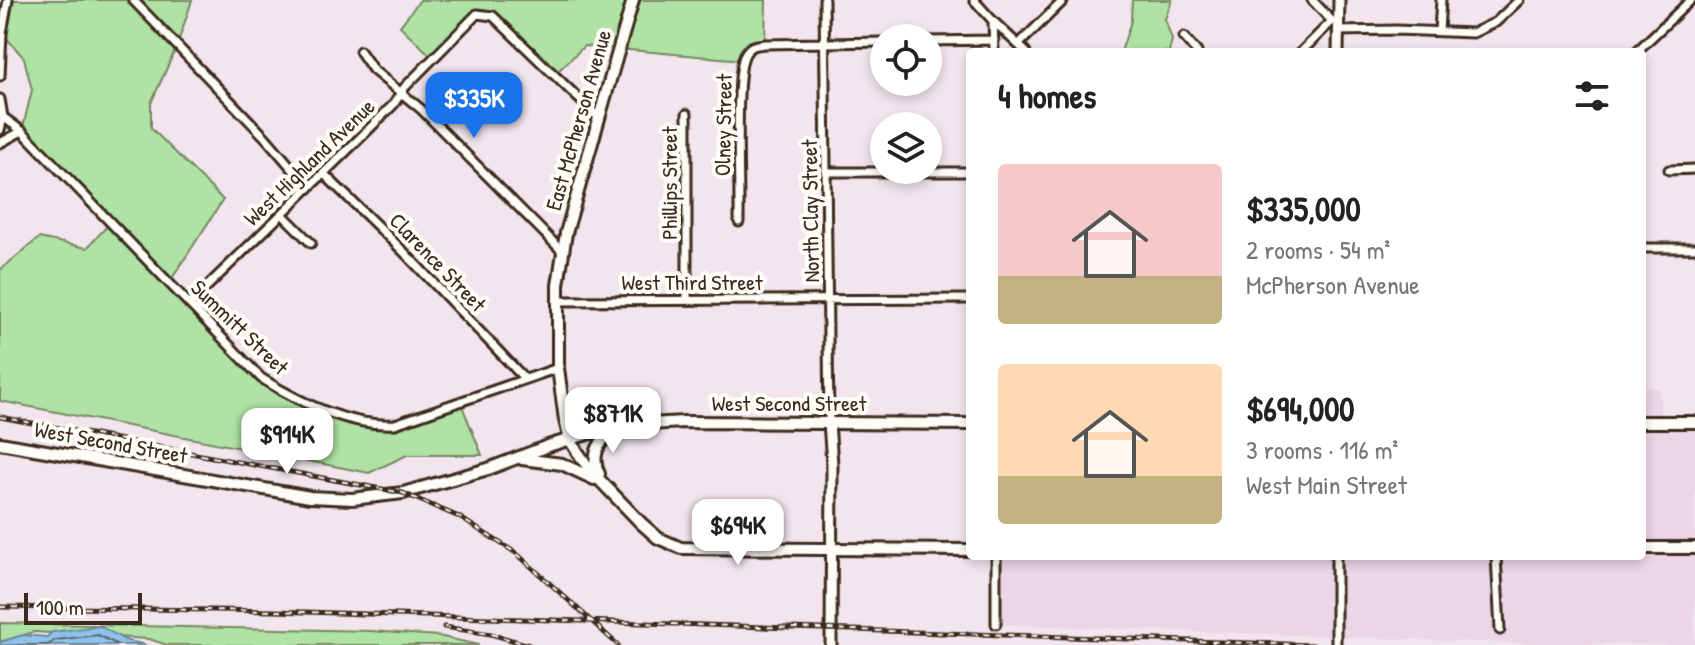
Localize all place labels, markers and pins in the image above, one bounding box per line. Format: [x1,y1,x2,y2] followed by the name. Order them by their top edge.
[418,72,530,140] pin: $335K
[557,387,669,455] pin: $871K
[231,408,343,476] pin: $914K
[682,499,794,567] pin: $694K

